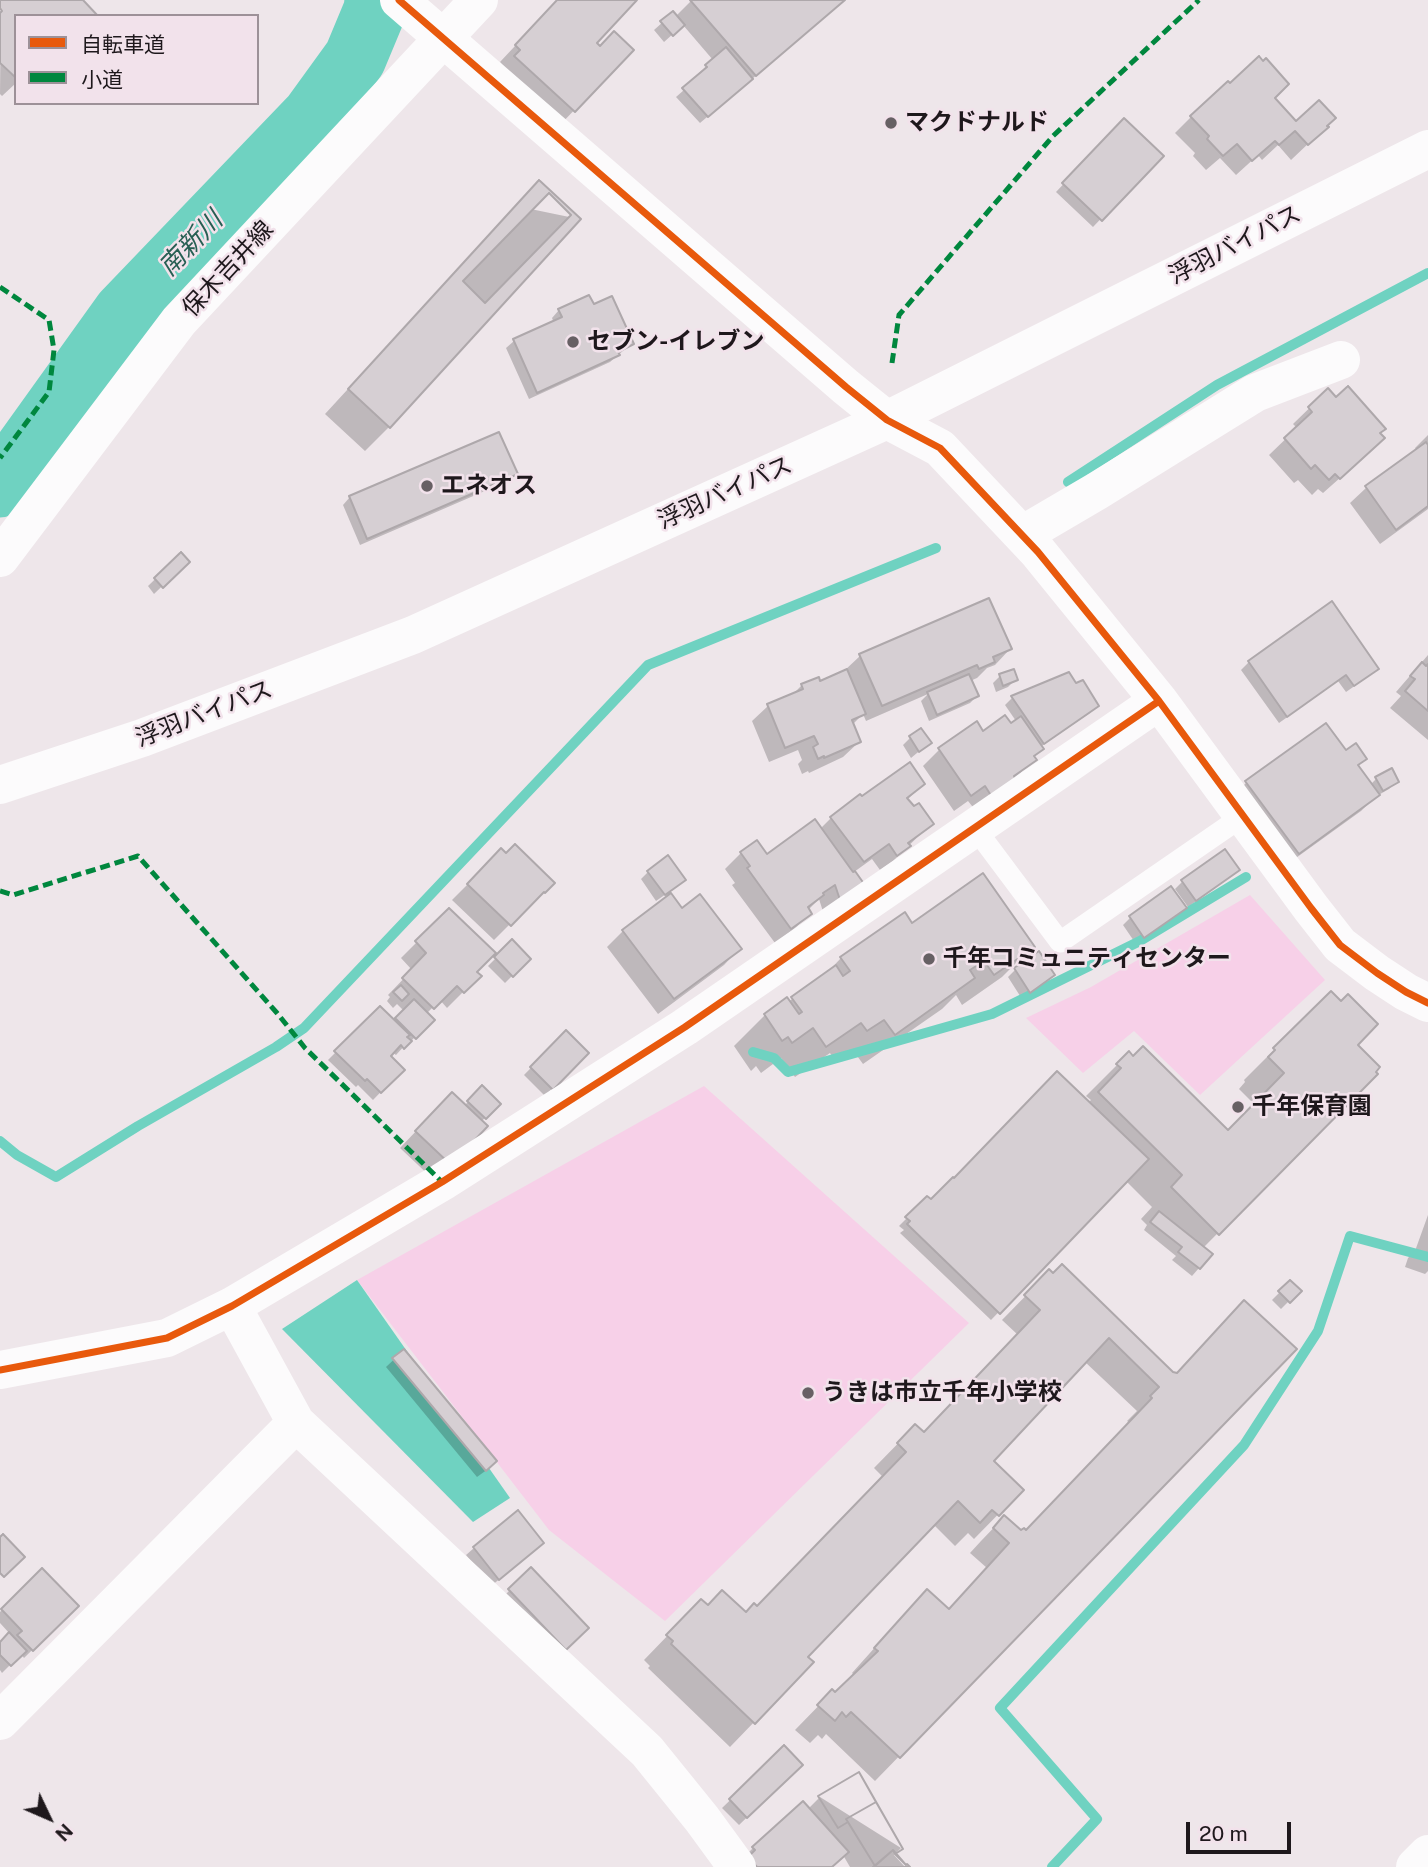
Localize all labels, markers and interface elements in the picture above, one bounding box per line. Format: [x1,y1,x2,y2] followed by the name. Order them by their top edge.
[14,14,259,105] legend
[81,32,165,57] text: 自転車道
[81,67,123,92] text: 小道
[905,109,1049,137] place label: マクドナルド
[883,115,899,131] marker: マクドナルド
[1164,199,1306,291] street label: 浮羽バイパス
[153,205,229,283] water label: 南新川
[177,215,279,323] street label: 保木吉井線
[587,328,764,356] place label: セブン-イレブン
[565,334,581,350] marker: セブン-イレブン
[653,451,797,535] street label: 浮羽バイパス
[441,472,537,500] place label: エネオス
[419,478,435,494] marker: エネオス
[132,675,276,753] street label: 浮羽バイパス
[943,945,1231,973] place label: 千年コミュニティセンター
[921,951,937,967] marker: 千年コミュニティセンター
[1252,1093,1372,1121] place label: 千年保育園
[1230,1099,1246,1115] marker: 千年保育園
[822,1379,1062,1407] place label: うきは市立千年小学校
[800,1385,816,1401] marker: うきは市立千年小学校
[14,1783,84,1853] north arrow
[1190,1808,1295,1852] scale bar
[51,1820,77,1846] text: N
[1199,1821,1248,1846] text: 20 m

